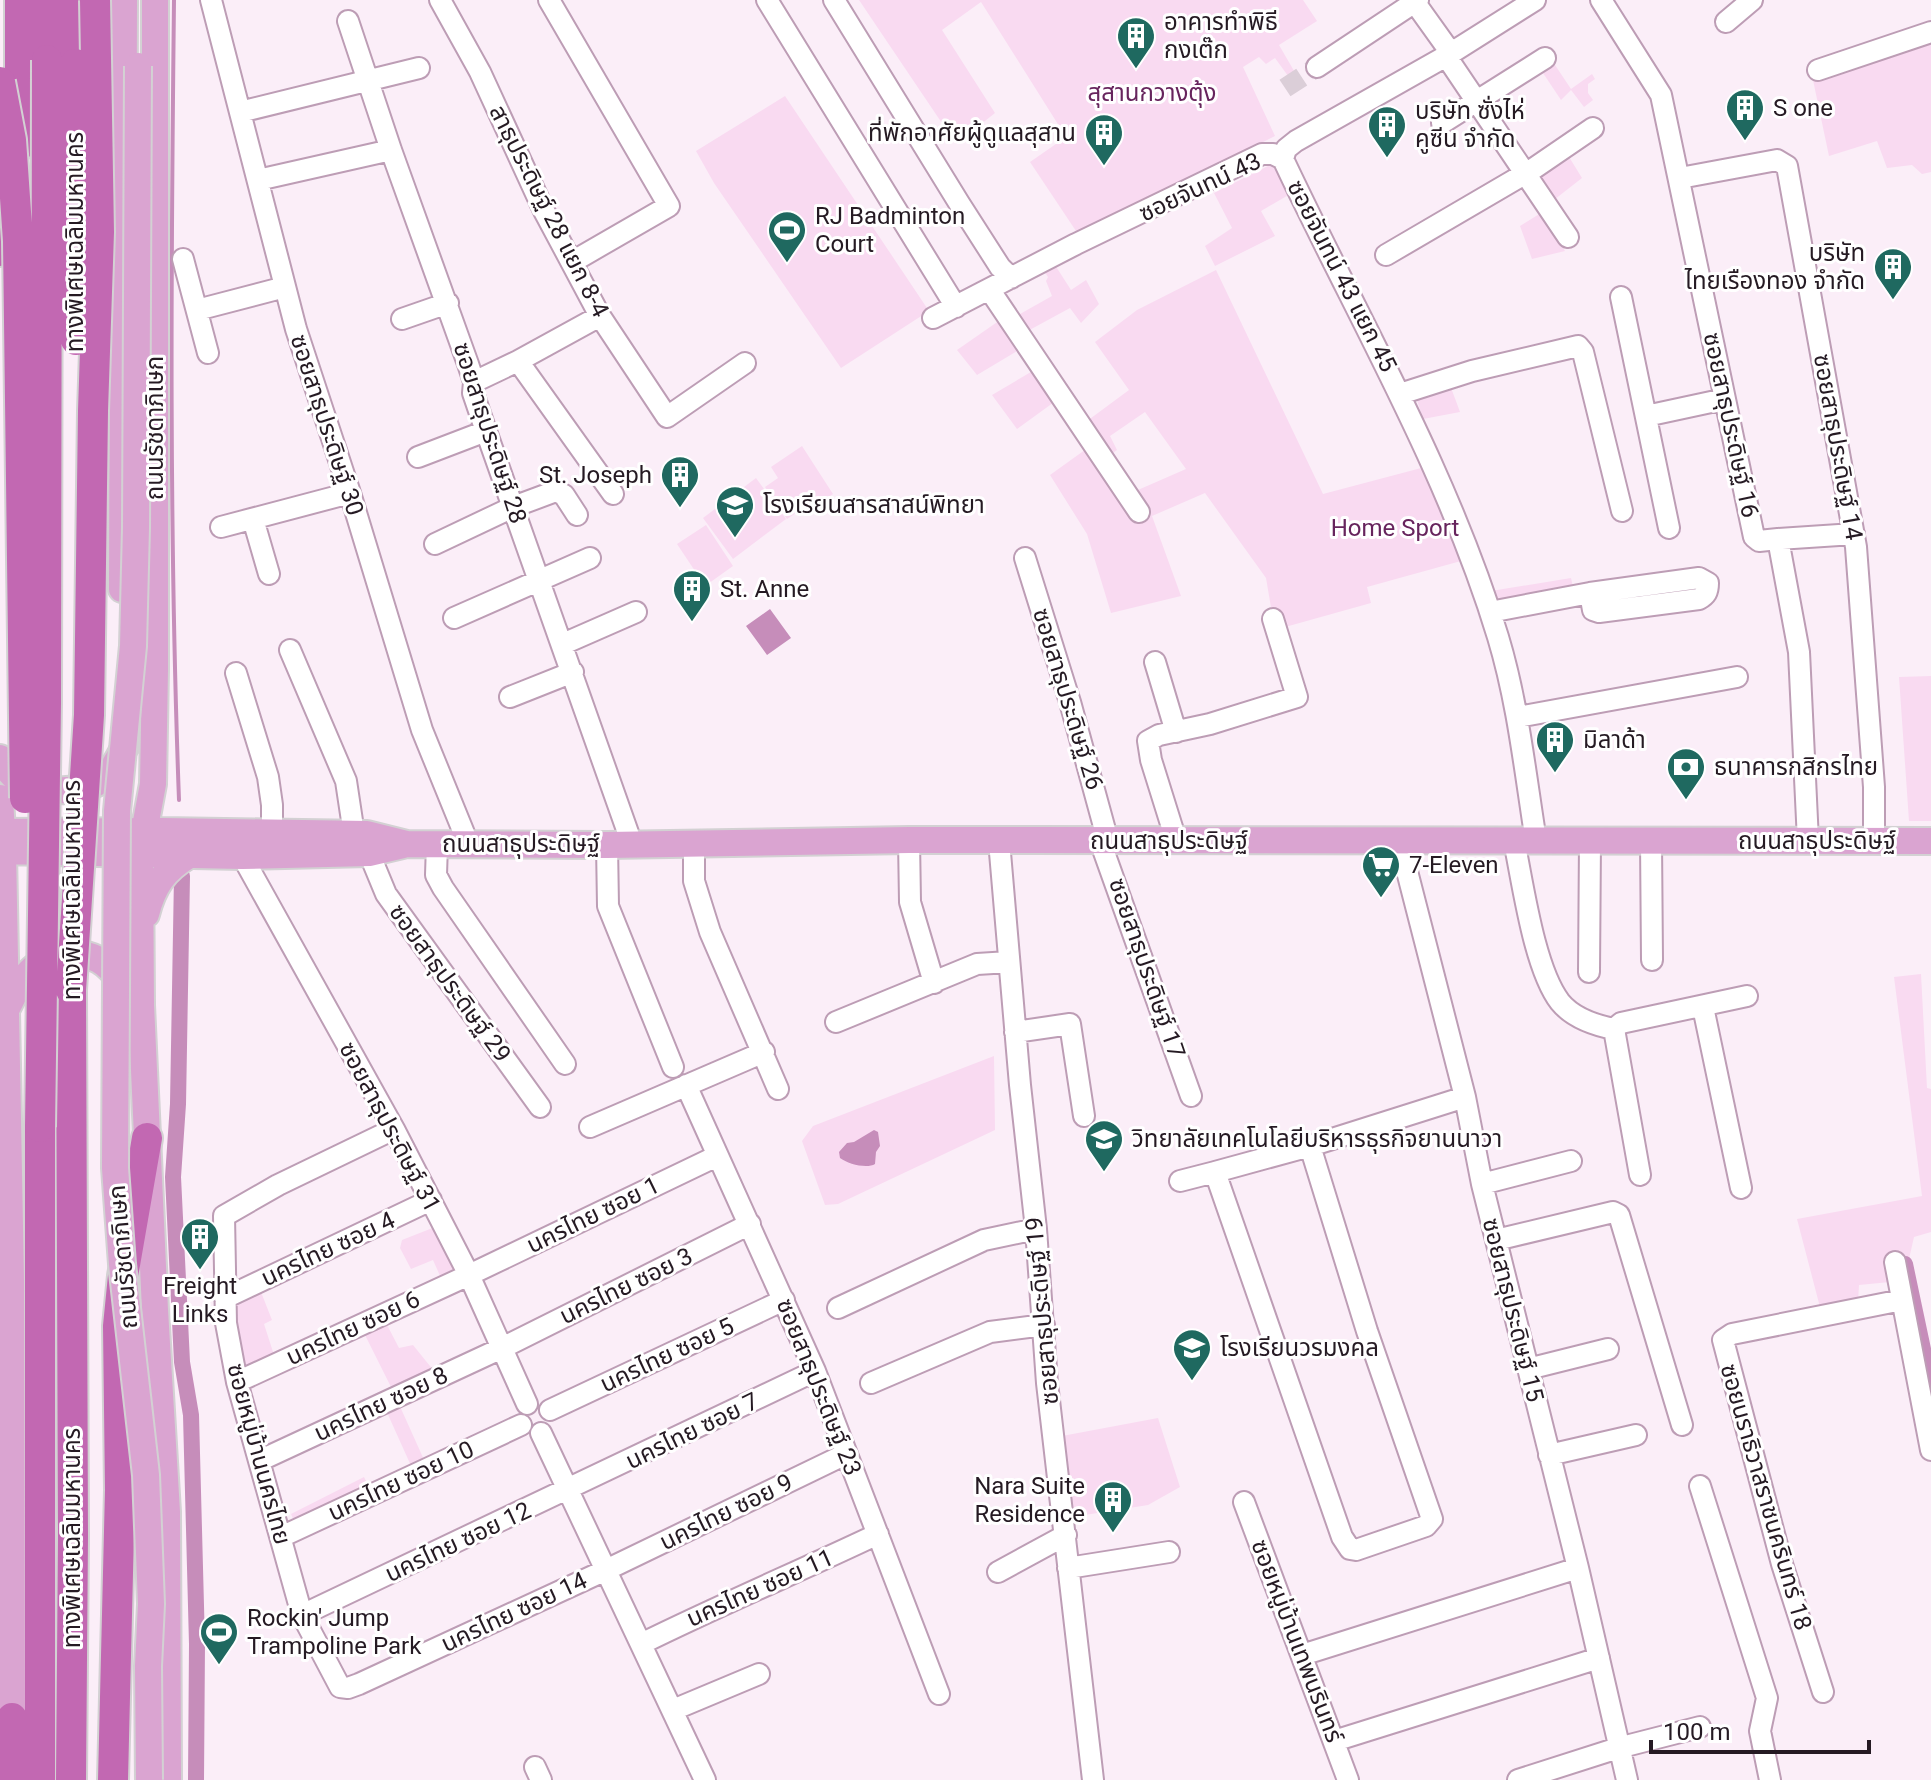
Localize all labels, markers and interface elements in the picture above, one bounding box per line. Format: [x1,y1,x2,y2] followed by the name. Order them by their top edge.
[1164,8,1278,64] place label: อาคารทำพิธี กงเต๊ก
[1115,15,1157,70] building icon: อาคารทำพิธี กงเต๊ก
[1088,79,1216,108] park label: สุสานกวางตุ้ง
[1724,87,1766,142] building icon: S one
[1773,94,1833,122] place label: S one
[1415,95,1525,154] place label: บริษัท ซั่งไห่ คูซีน จำกัด
[482,100,615,322] street label: สาธุประดิษฐ์ 28 แยก 8-4
[1366,104,1408,159] building icon: บริษัท ซั่งไห่ คูซีน จำกัด
[1083,112,1125,167] building icon: ที่พักอาศัยผู้ดูแลสุสาน
[868,116,1076,148] place label: ที่พักอาศัยผู้ดูแลสุสาน
[61,132,89,352] street label: ทางพิเศษเฉลิมมหานคร
[1135,147,1265,227] street label: ซอยจันทน์ 43
[1281,175,1403,377] street label: ซอยจันทน์ 43 แยก 45
[815,202,965,258] place label: RJ Badminton Court
[766,209,808,264] sports icon: RJ Badminton Court
[1684,239,1865,295] place label: บริษัท ไทยเรืองทอง จำกัด
[1872,246,1914,301] building icon: บริษัท ไทยเรืองทอง จำกัด
[1697,330,1764,520] street label: ซอยสาธุประดิษฐ์ 16
[284,331,369,519] street label: ซอยสาธุประดิษฐ์ 30
[447,339,532,527] street label: ซอยสาธุประดิษฐ์ 28
[1807,352,1868,542] street label: ซอยสาธุประดิษฐ์ 14
[141,356,169,500] street label: ถนนรัชดาภิเษก
[659,454,701,509] building icon: St. Joseph
[539,461,652,489] place label: St. Joseph
[714,484,756,539] school or university icon: โรงเรียนสารสาสน์พิทยา
[763,491,985,519] place label: โรงเรียนสารสาสน์พิทยา
[1331,514,1459,542] park label: Home Sport
[671,568,713,623] building icon: St. Anne
[720,575,809,603] place label: St. Anne
[1026,605,1109,793] street label: ซอยสาธุประดิษฐ์ 26
[1534,719,1576,774] building icon: มิลาด้า
[1583,726,1646,754] place label: มิลาด้า
[1665,746,1707,801] bank icon: ธนาคารกสิกรไทย
[1714,753,1878,781] place label: ธนาคารกสิกรไทย
[58,780,86,1000] street label: ทางพิเศษเฉลิมมหานคร
[1090,827,1248,856] street label: ถนนสาธุประดิษฐ์
[1738,827,1896,856] street label: ถนนสาธุประดิษฐ์
[442,830,600,859] street label: ถนนสาธุประดิษฐ์
[1360,844,1402,899] supermarket icon: 7-Eleven
[1409,851,1499,879] place label: 7-Eleven
[1102,874,1191,1062] street label: ซอยสาธุประดิษฐ์ 17
[382,899,517,1068] street label: ซอยสาธุประดิษฐ์ 29
[333,1037,447,1217] street label: ซอยสาธุประดิษฐ์ 31
[1083,1118,1125,1173] school or university icon: วิทยาลัยเทคโนโลยีบริหารธุรกิจยานนาวา
[1131,1125,1502,1154] place label: วิทยาลัยเทคโนโลยีบริหารธุรกิจยานนาวา
[522,1171,664,1259] street label: นครไทย ซอย 1
[103,1184,143,1330] street label: ถนนรัชดาภิเษก
[257,1206,399,1292] street label: นครไทย ซอย 4
[1476,1215,1549,1405] street label: ซอยสาธุประดิษฐ์ 15
[179,1216,221,1271] building icon: Freight Links
[1020,1216,1065,1406] street label: ซอยสาธุประดิษฐ์ 19
[555,1242,697,1330] street label: นครไทย ซอย 3
[163,1272,237,1328] place label: Freight Links
[282,1285,424,1371] street label: นครไทย ซอย 6
[770,1294,867,1480] street label: ซอยสาธุประดิษฐ์ 23
[596,1312,738,1398] street label: นครไทย ซอย 5
[1171,1327,1213,1382] school or university icon: โรงเรียนวรมงคล
[1220,1334,1379,1362] place label: โรงเรียนวรมงคล
[220,1360,297,1548] street label: ซอยหมู่บ้านนครไทย
[310,1361,452,1447] street label: นครไทย ซอย 8
[1715,1361,1817,1633] street label: ซอยนราธิวาสราชนครินทร์ 18
[621,1387,763,1475] street label: นครไทย ซอย 7
[58,1428,86,1648] street label: ทางพิเศษเฉลิมมหานคร
[324,1435,478,1527] street label: นครไทย ซอย 10
[655,1468,797,1556] street label: นครไทย ซอย 9
[974,1472,1085,1528] place label: Nara Suite Residence
[1092,1479,1134,1534] building icon: Nara Suite Residence
[381,1496,535,1588] street label: นครไทย ซอย 12
[1244,1536,1349,1748] street label: ซอยหมู่บ้านเทพนรินทร์
[682,1543,838,1633] street label: นครไทย ซอย 11
[437,1566,591,1658] street label: นครไทย ซอย 14
[247,1604,422,1660] place label: Rockin' Jump Trampoline Park
[198,1611,240,1666] sports icon: Rockin' Jump Trampoline Park
[1651,1704,1869,1754] scale bar
[1663,1718,1730,1746] text: 100 m

